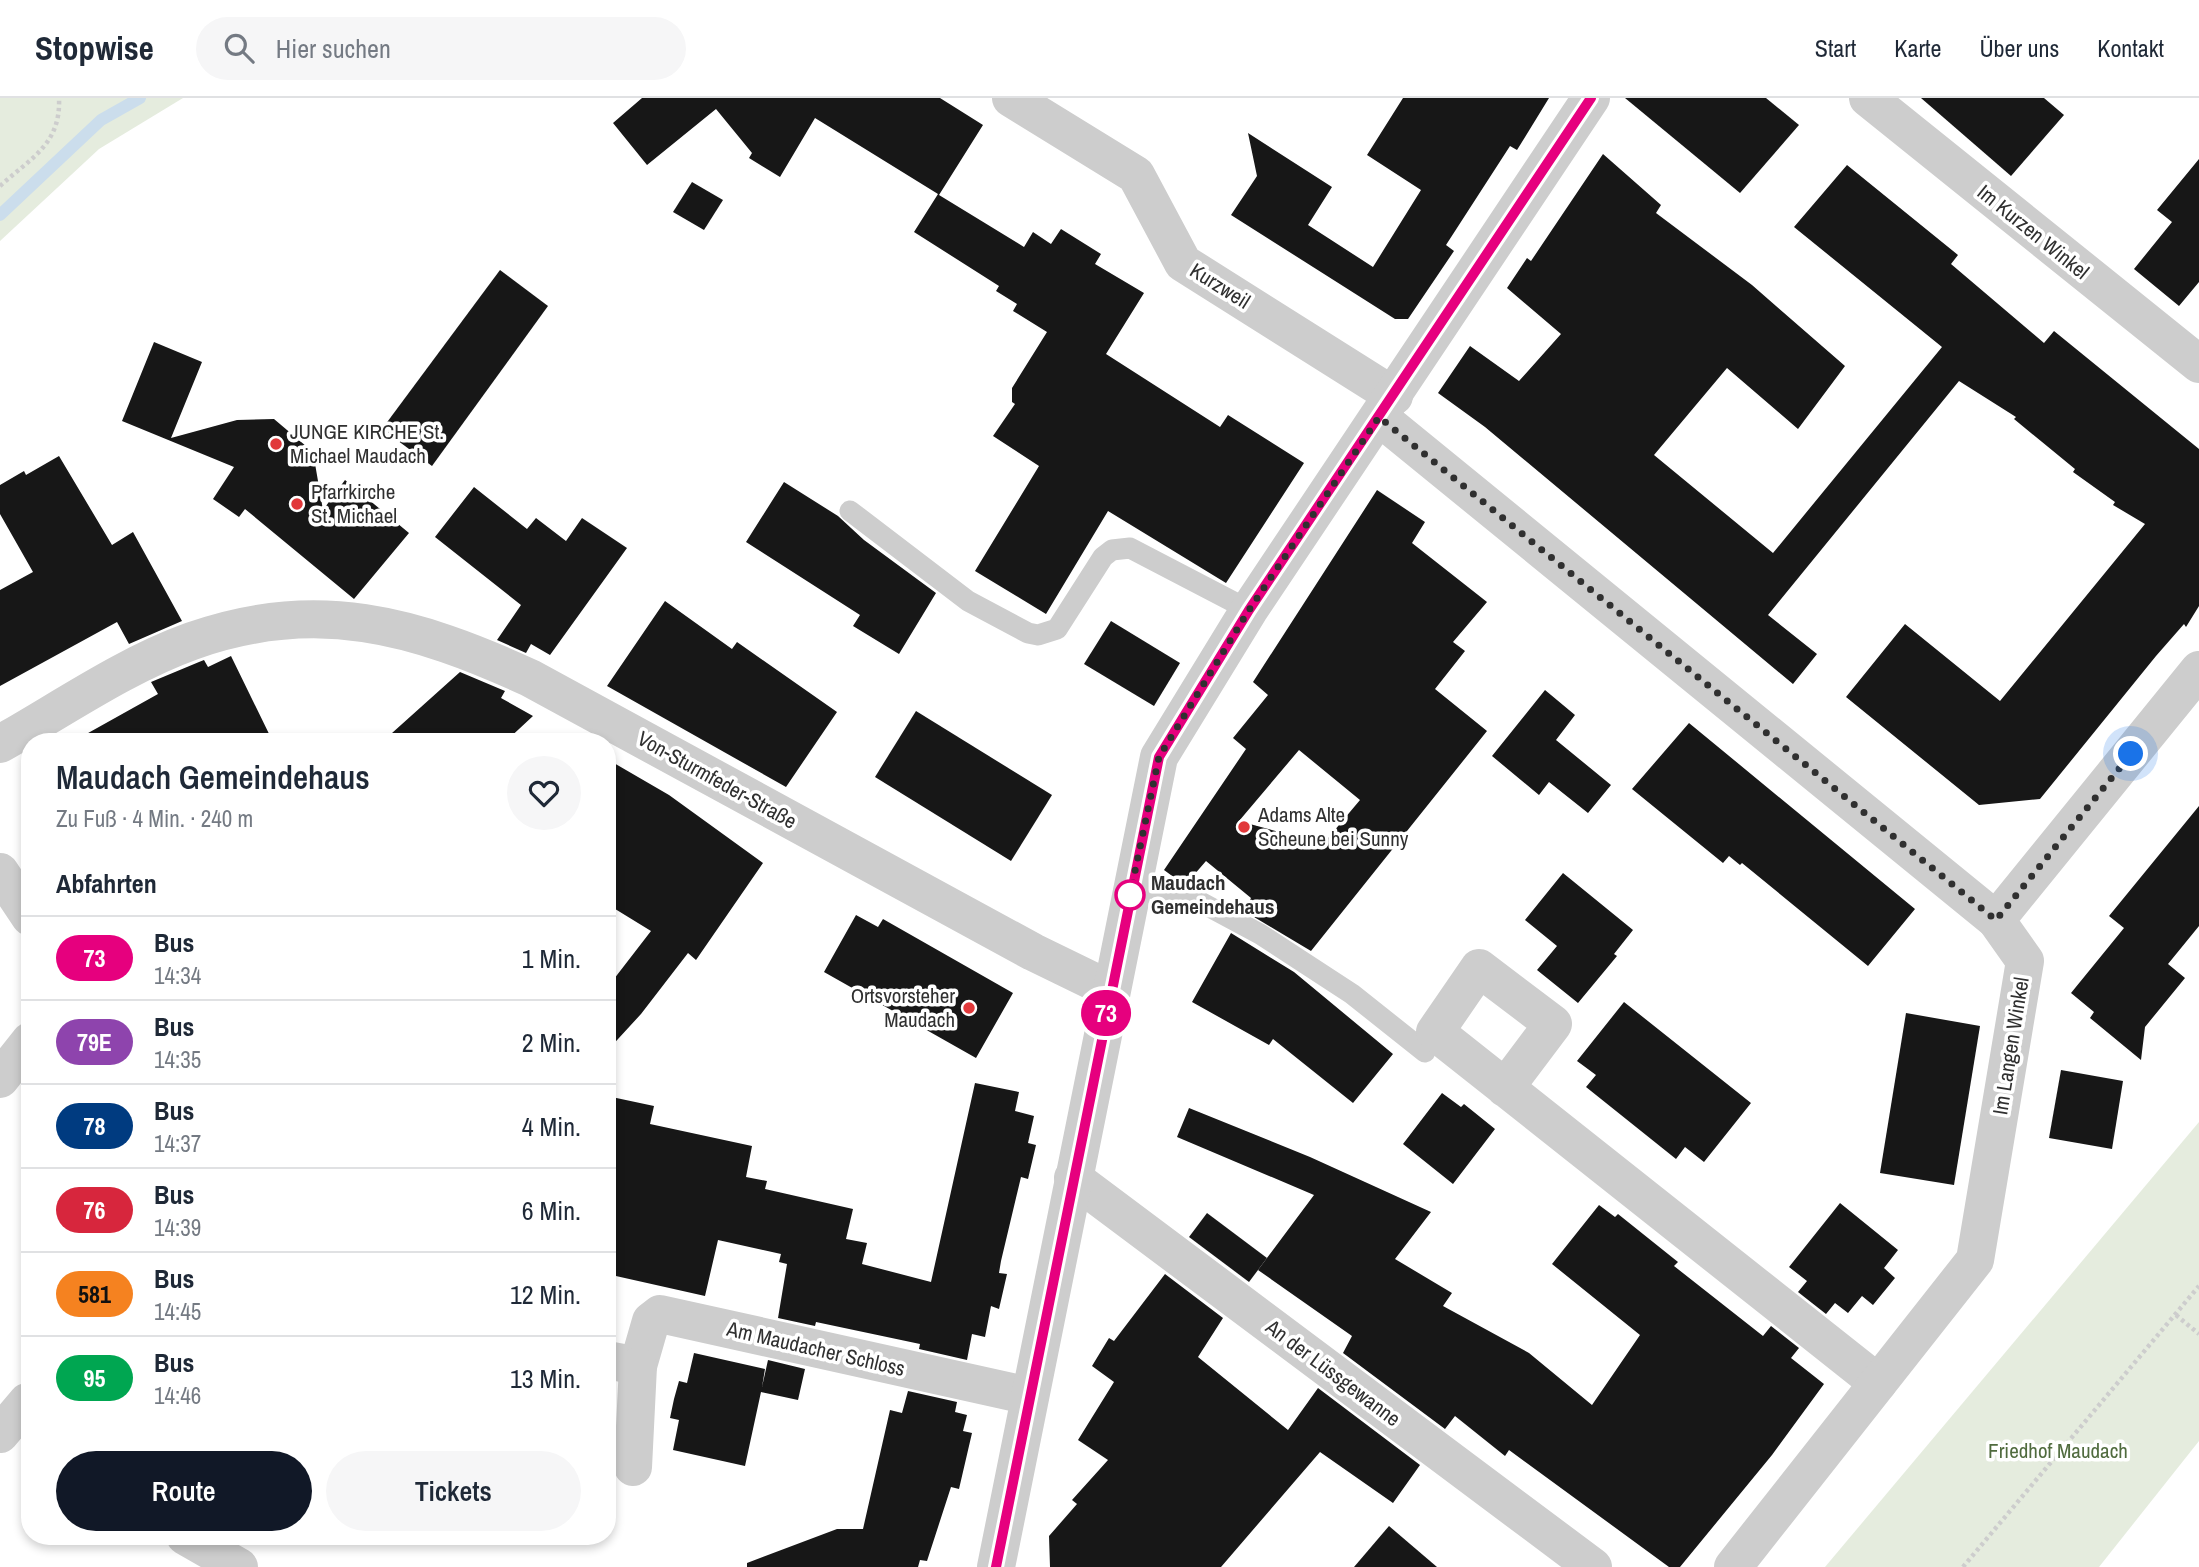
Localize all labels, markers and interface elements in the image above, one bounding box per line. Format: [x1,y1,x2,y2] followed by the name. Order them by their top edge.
[196,17,686,80] search box
[35,26,154,70] text: Stopwise
[220,29,258,67] icon: search
[276,31,391,66] text: Hier suchen
[1815,32,1856,64] text: Start
[1894,32,1941,64] text: Karte
[1979,32,2059,64] text: Über uns
[2097,32,2164,64] text: Kontakt
[1971,178,2095,286] street label: Im Kurzen Winkel
[1185,256,1256,315] street label: Kurzweil
[290,417,444,470] place label: JUNGE KIRCHE St. Michael Maudach
[268,436,284,452] marker: JUNGE KIRCHE St. Michael Maudach
[311,477,397,530] place label: Pfarrkirche St. Michael
[289,496,305,512] marker: Pfarrkirche St. Michael
[632,724,802,835] street label: Von-Sturmfeder-Straße
[2113,736,2148,771] your location
[56,755,370,799] text: Maudach Gemeindehaus
[507,756,581,830] button: heart
[1257,800,1409,853] place label: Adams Alte Scheune bei Sunny
[56,803,253,834] text: Zu Fuß · 4 Min. · 240 m
[1236,819,1252,835] marker: Adams Alte Scheune bei Sunny
[56,866,157,901] text: Abfahrten
[1151,868,1274,921] place label: Maudach Gemeindehaus
[1115,880,1145,910] marker: Maudach Gemeindehaus
[154,925,194,960] text: Bus
[522,941,581,976] text: 1 Min.
[84,942,105,974] text: 73
[154,960,201,991] text: 14:34
[1985,975,2036,1117] street label: Im Langen Winkel
[851,981,955,1034] place label: Ortsvorsteher Maudach
[1074,990,1138,1036] line badge: 73
[1095,997,1117,1029] text: 73
[961,1000,977,1016] marker: Ortsvorsteher Maudach
[154,1009,194,1044] text: Bus
[522,1025,581,1060] text: 2 Min.
[77,1026,112,1058] text: 79E
[154,1044,201,1075] text: 14:35
[154,1093,194,1128] text: Bus
[522,1109,581,1144] text: 4 Min.
[84,1110,105,1142] text: 78
[154,1128,201,1159] text: 14:37
[154,1177,194,1212] text: Bus
[522,1193,581,1228] text: 6 Min.
[84,1194,105,1226] text: 76
[154,1212,201,1243] text: 14:39
[154,1261,194,1296] text: Bus
[510,1277,581,1312] text: 12 Min.
[78,1278,111,1310] text: 581
[154,1296,201,1327] text: 14:45
[1259,1312,1407,1433] street label: An der Lüssgewanne
[723,1314,908,1383] street label: Am Maudacher Schloss
[154,1345,194,1380] text: Bus
[510,1361,581,1396] text: 13 Min.
[84,1362,105,1394] text: 95
[154,1380,201,1411] text: 14:46
[1988,1436,2128,1465] park label: Friedhof Maudach
[56,1451,312,1531] button: Route
[326,1451,581,1531] button: Tickets

